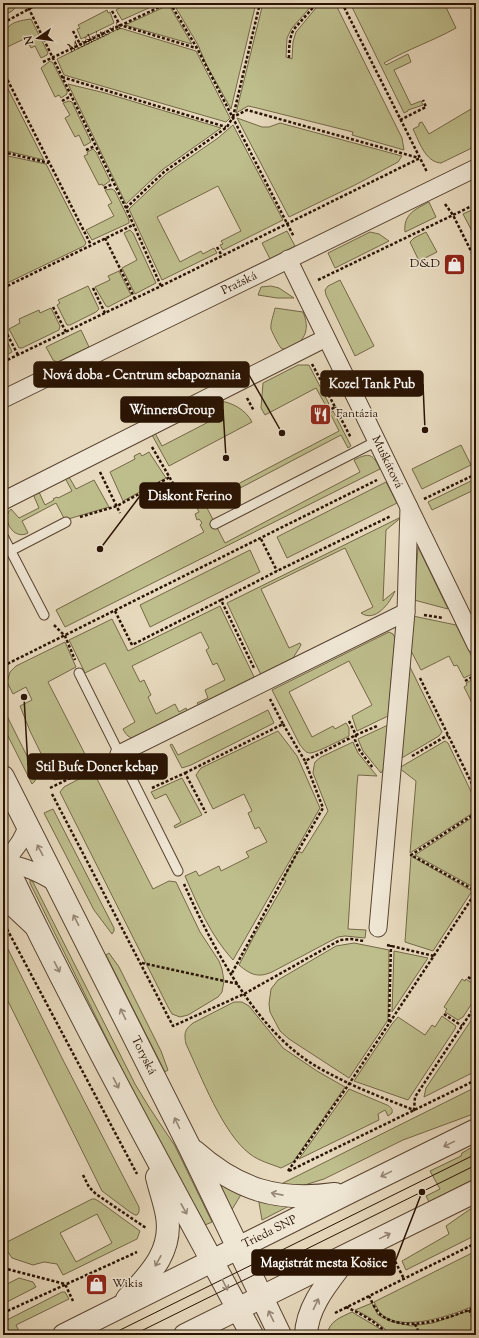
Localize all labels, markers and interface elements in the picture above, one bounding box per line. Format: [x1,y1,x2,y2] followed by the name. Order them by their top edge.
[65,17,124,58] street label: Muškátová
[18,18,58,58] north arrow
[20,34,38,47] text: N
[442,251,468,277] shop icon: D&D
[410,255,440,273] place label: D&D
[218,267,261,300] street label: Pražská
[34,362,249,387] callout: Nová doba - Centrum sebapoznania
[43,367,241,385] text: Nová doba - Centrum sebapoznania
[321,371,423,396] callout: Kozel Tank Pub
[329,376,415,394] text: Kozel Tank Pub
[121,397,223,422] callout: WinnersGroup
[308,401,334,427] restaurant icon: Fantázia
[129,402,215,420] text: WinnersGroup
[336,405,379,423] place label: Fantázia
[367,433,408,492] street label: Muškátová
[140,483,240,508] callout: Diskont Ferino
[148,488,232,506] text: Diskont Ferino
[28,754,167,779] callout: Stil Bufe Doner kebap
[36,759,158,777] text: Stil Bufe Doner kebap
[36,844,43,856] one-way arrow
[72,914,79,926] one-way arrow
[54,961,61,973] one-way arrow
[119,1009,126,1021] one-way arrow
[126,1033,161,1078] street label: Toryská
[113,1077,121,1089] one-way arrow
[173,1117,180,1129] one-way arrow
[443,1141,455,1148] one-way arrow
[380,1171,392,1178] one-way arrow
[271,1190,284,1198] one-way arrow
[180,1203,188,1215] one-way arrow
[239,1211,300,1253] street label: Trieda SNP
[379,1232,391,1239] one-way arrow
[252,1250,395,1275] callout: Magistrát mesta Košice
[154,1255,161,1267] one-way arrow
[261,1255,387,1273] text: Magistrát mesta Košice
[83,1271,109,1297] shop icon: Wikis
[112,1275,143,1293] place label: Wikis
[222,1279,229,1291] one-way arrow
[313,1298,320,1310] one-way arrow
[267,1310,274,1322] one-way arrow

